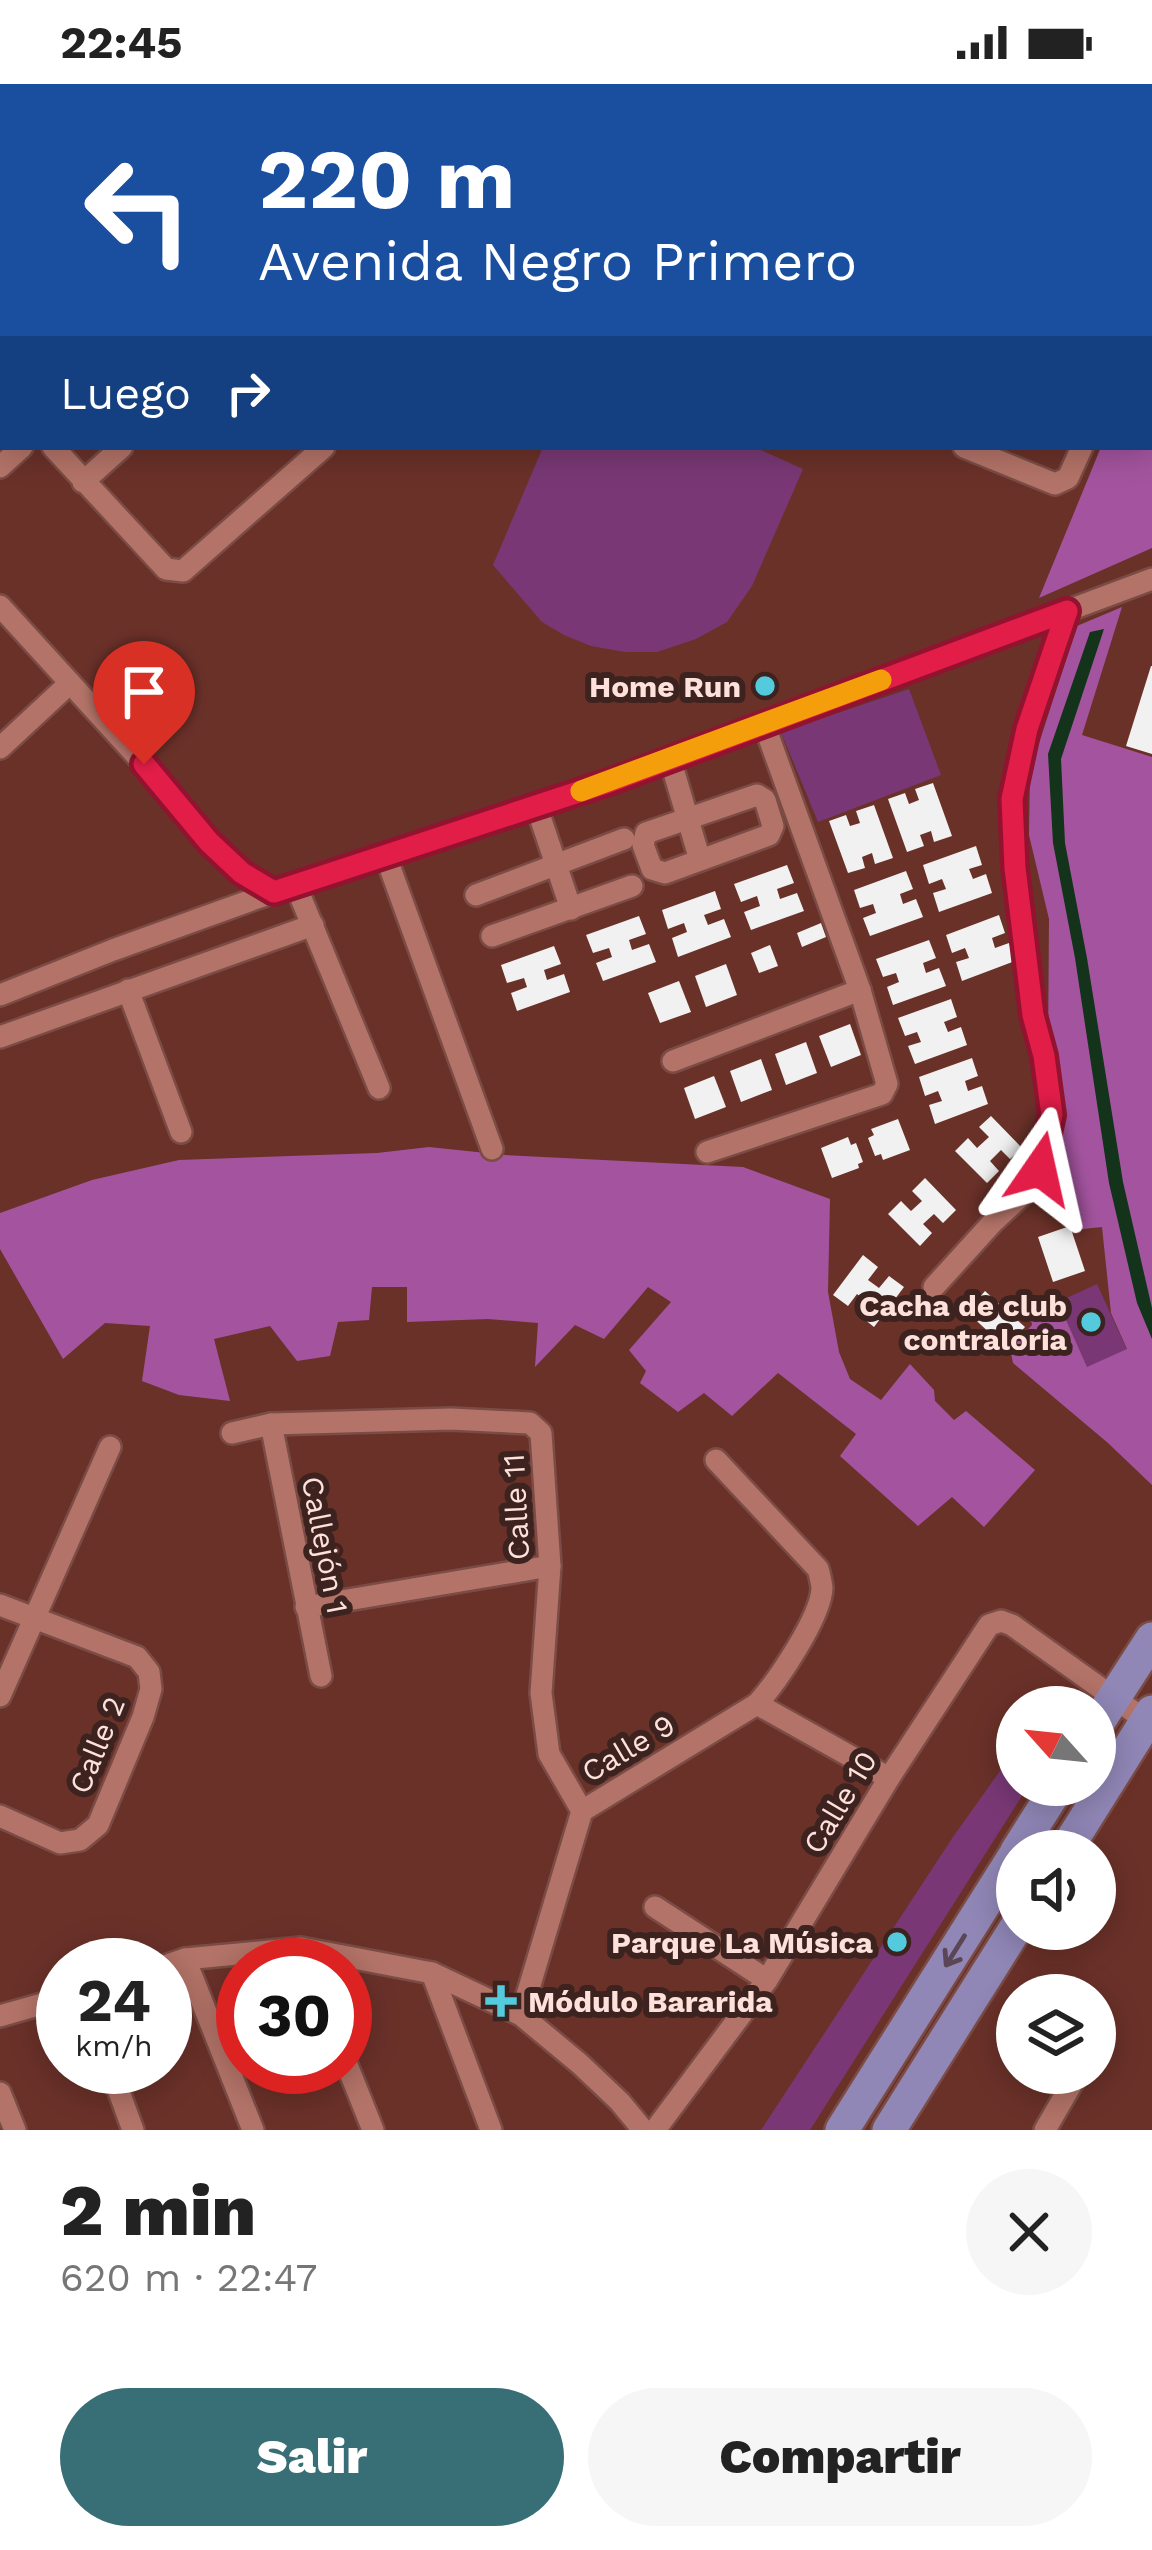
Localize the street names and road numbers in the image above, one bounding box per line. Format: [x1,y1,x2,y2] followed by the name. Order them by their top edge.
[496,1453,536,1561] street label: Calle 11
[295,1473,355,1617] street label: Callejón 1
[62,1692,132,1798] street label: Calle 2
[575,1707,681,1789] street label: Calle 9
[796,1744,884,1860] street label: Calle 10

